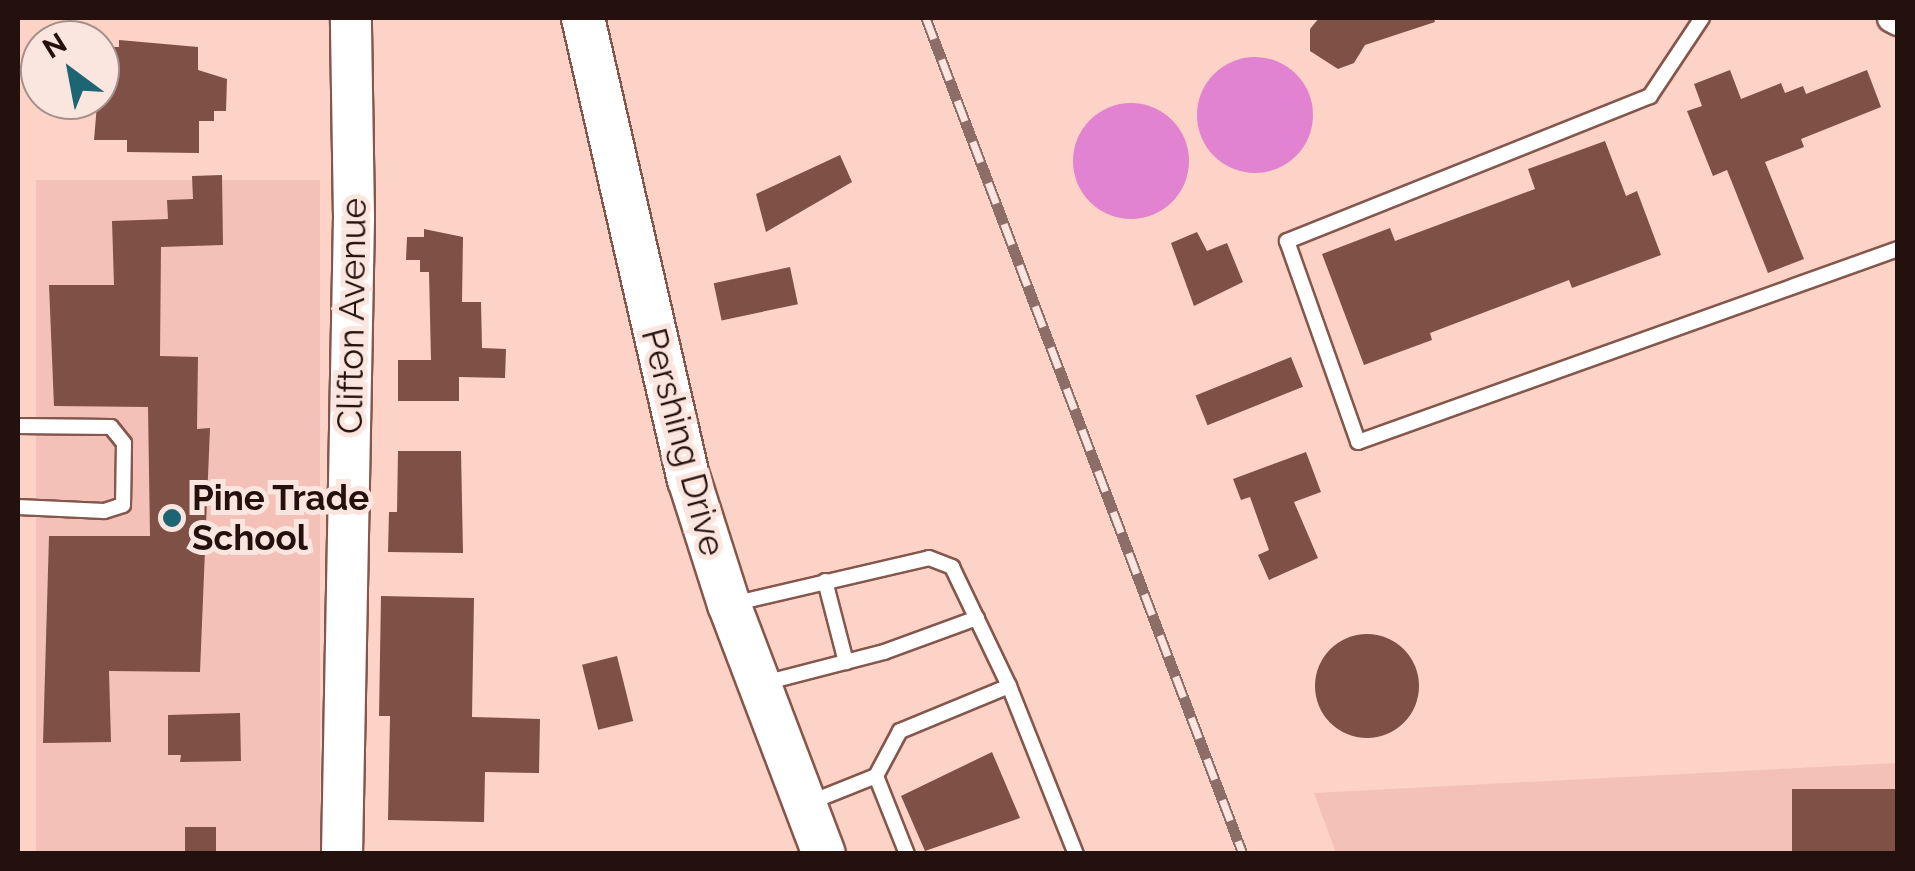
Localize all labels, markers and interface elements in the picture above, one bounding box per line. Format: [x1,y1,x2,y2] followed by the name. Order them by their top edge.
[20,20,120,120] north arrow
[37,26,73,65] text: N
[329,197,375,435] street label: Clifton Avenue
[632,324,734,560] street label: Pershing Drive
[192,477,370,559] place label: Pine Trade School
[161,507,183,529] marker: Pine Trade School

